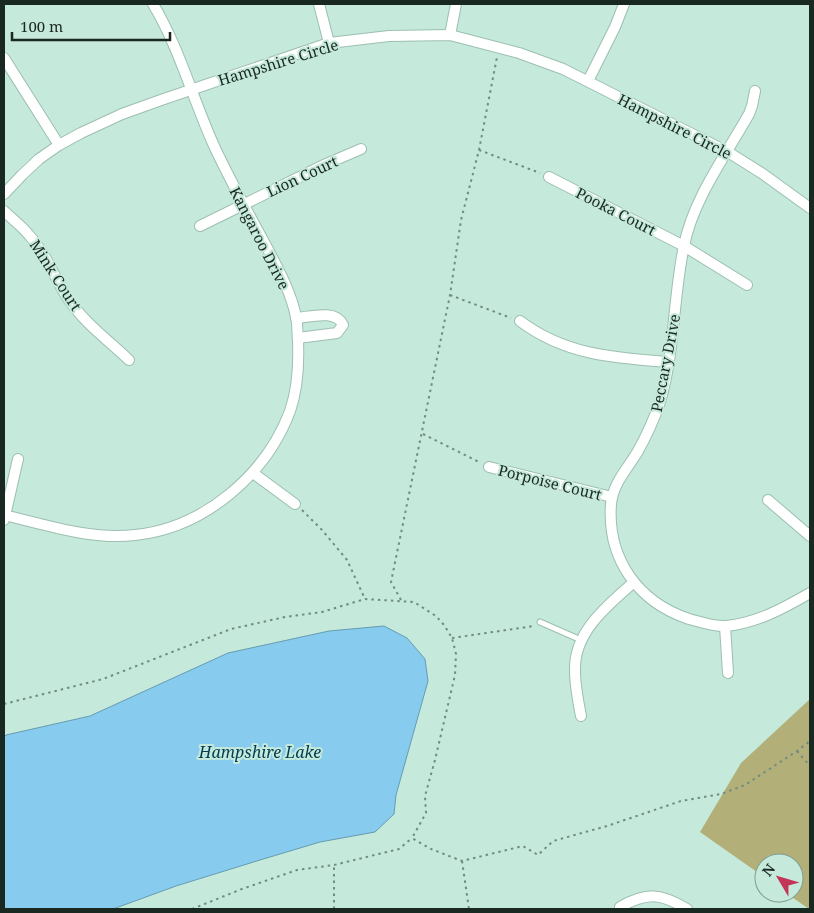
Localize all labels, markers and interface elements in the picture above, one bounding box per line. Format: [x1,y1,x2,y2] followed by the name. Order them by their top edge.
[12,10,170,42] scale bar
[20,16,63,36] text: 100 m
[215,34,341,90] street label: Hampshire Circle
[615,89,735,163] street label: Hampshire Circle
[263,151,341,201] street label: Lion Court
[573,182,659,240] street label: Pooka Court
[225,183,295,293] street label: Kangaroo Drive
[26,236,86,314] street label: Mink Court
[646,312,684,414] street label: Peccary Drive
[496,459,604,505] street label: Porpoise Court
[198,741,321,763] water label: Hampshire Lake
[754,853,804,903] north arrow
[757,859,779,880] text: N

